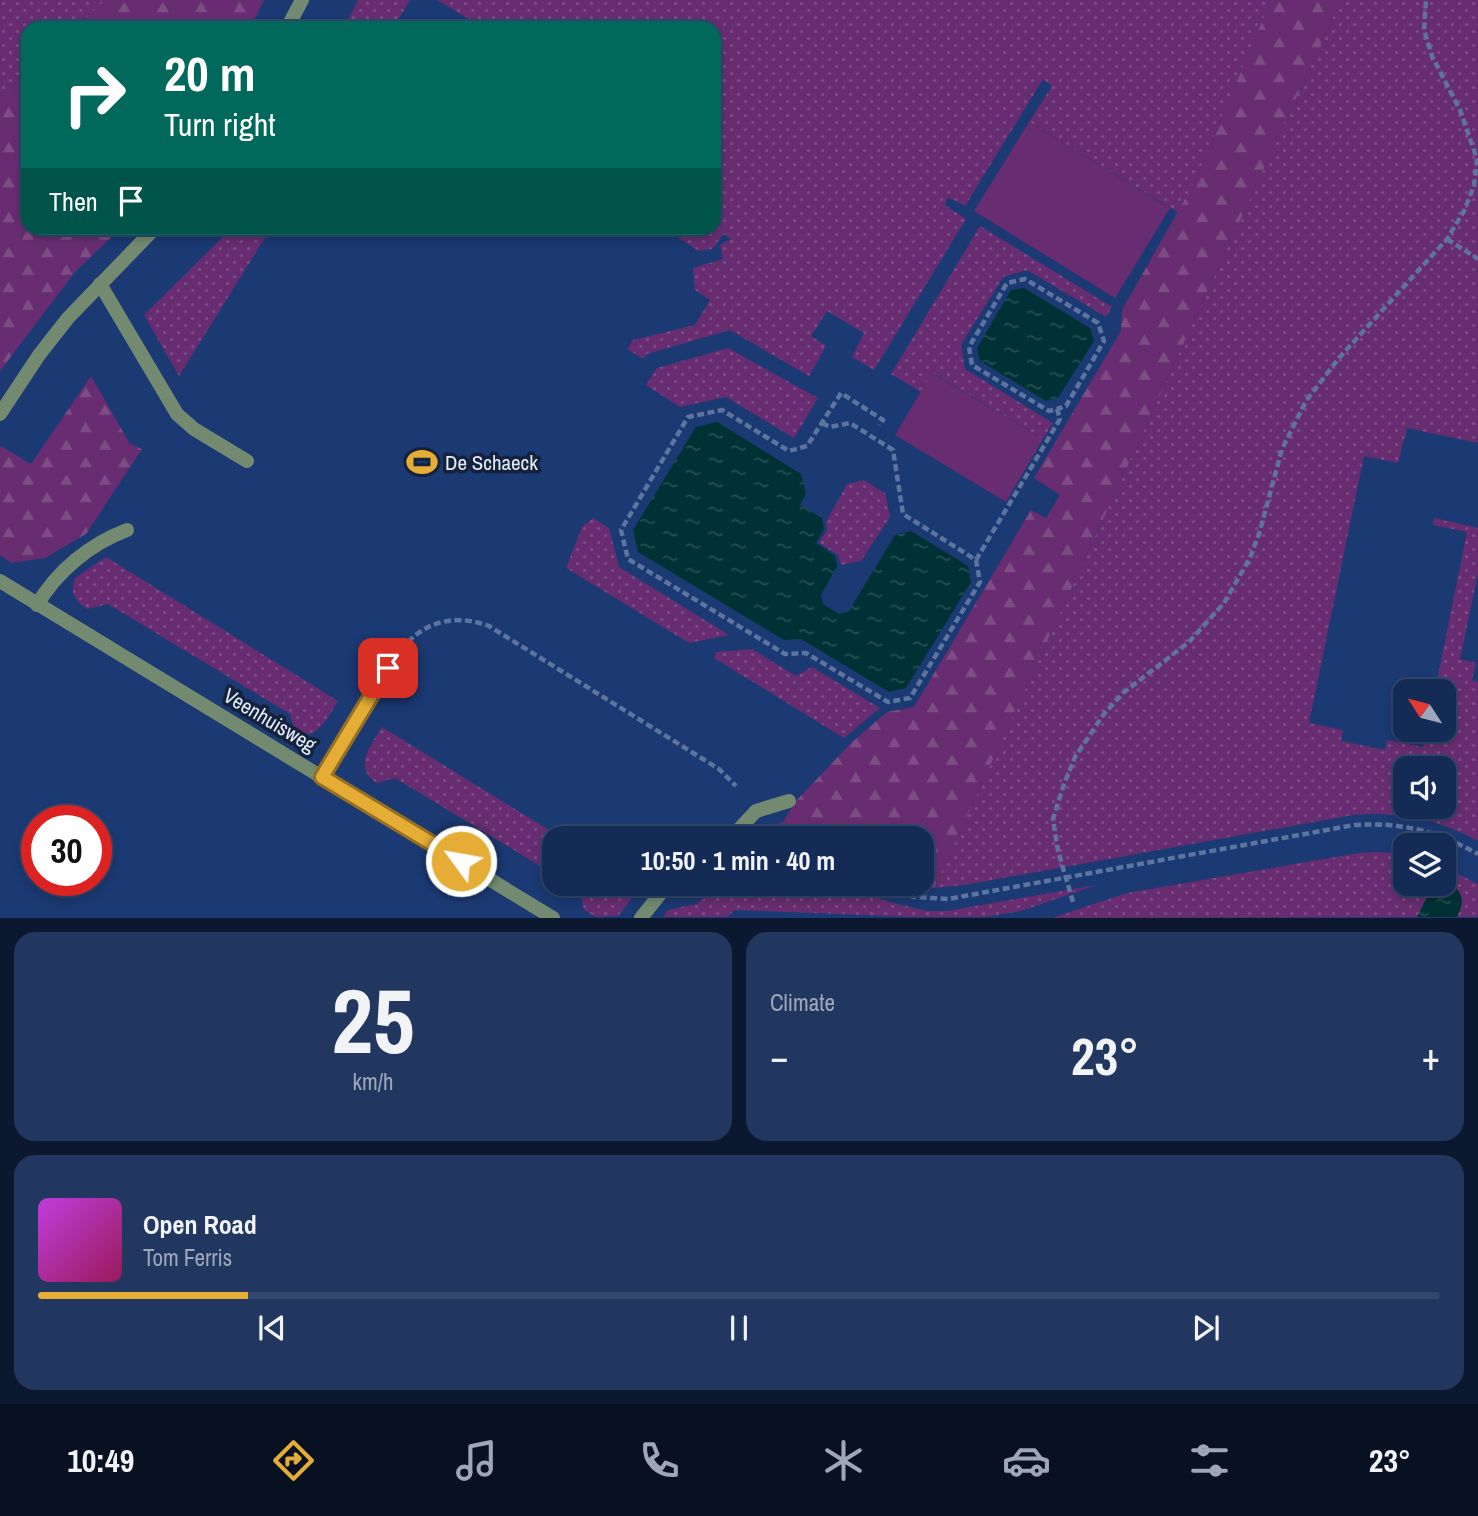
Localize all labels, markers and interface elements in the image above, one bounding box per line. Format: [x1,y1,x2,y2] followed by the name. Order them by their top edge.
[164,40,256,106] text: 20 m
[49,49,140,140] icon: right
[164,103,276,146] text: Turn right
[112,182,150,220] icon: arrive
[49,184,98,219] text: Then
[405,445,439,479] sports icon: De Schaeck
[445,448,538,477] place label: De Schaeck
[358,638,418,698] pin
[369,649,407,687] icon: arrive
[1393,679,1456,742] north arrow
[1393,679,1456,896] map controls
[218,681,322,759] street label: Veenhuisweg
[1393,756,1456,819] button: sound
[21,805,112,896] speed limit sign: 30
[424,824,498,898] position arrow
[1393,833,1456,896] button: layers
[641,843,835,878] text: 10:50 · 1 min · 40 m
[332,959,415,1081] text: 25
[770,987,835,1018] text: Climate
[1071,1021,1139,1091] text: 23°
[770,1031,788,1082] text: −
[1422,1031,1440,1082] text: +
[353,1066,393,1097] text: km/h
[143,1207,257,1242] text: Open Road
[143,1242,232,1273] text: Tom Ferris
[253,1309,291,1347] icon: previous
[720,1309,758,1347] icon: pause
[1187,1309,1225,1347] icon: next
[269,1436,318,1485] icon: directions
[452,1436,501,1485] icon: music
[635,1436,684,1485] icon: phone
[819,1436,868,1485] icon: climate
[1002,1436,1051,1485] icon: car
[1185,1436,1234,1485] icon: filters
[67,1439,134,1482] text: 10:49
[1369,1439,1411,1482] text: 23°

